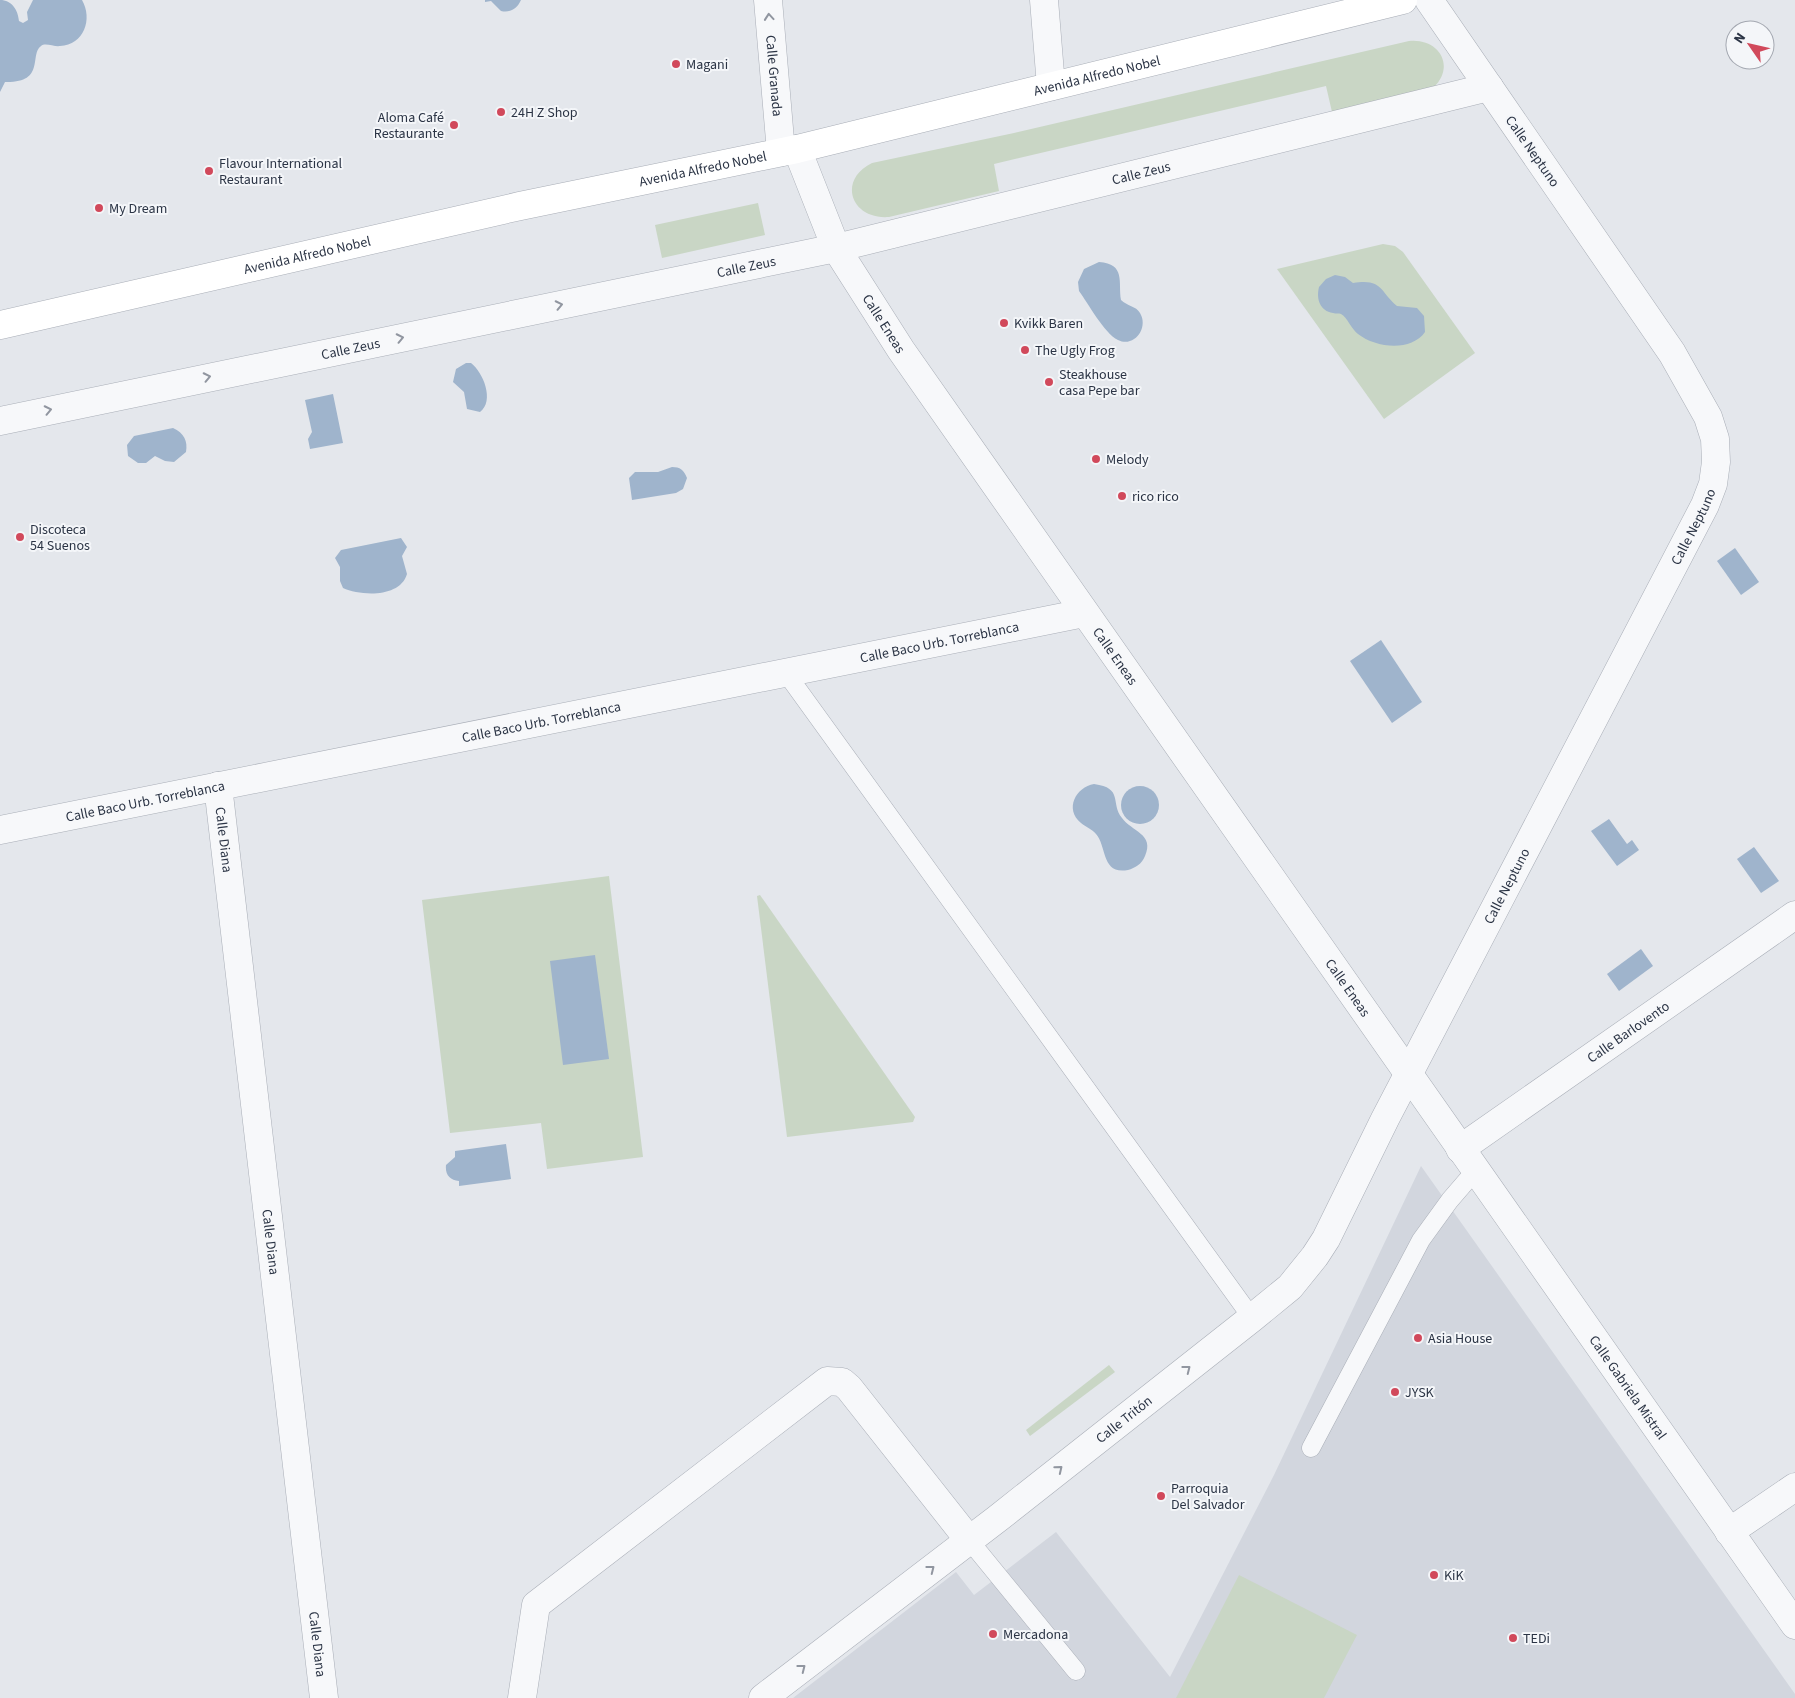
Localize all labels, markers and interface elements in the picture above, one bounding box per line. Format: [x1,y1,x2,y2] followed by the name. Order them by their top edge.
[764,12,775,20] one-way arrow
[1725,20,1775,70] north arrow
[1729,29,1751,48] text: N
[760,34,787,117] street label: Calle Granada
[1032,51,1163,101] street label: Avenida Alfredo Nobel
[686,55,728,75] place label: Magani
[670,58,682,70] marker: Magani
[511,103,578,123] place label: 24H Z Shop
[495,106,507,118] marker: 24H Z Shop
[374,108,444,144] place label: Aloma Café Restaurante
[1500,112,1564,191] street label: Calle Neptuno
[448,119,460,131] marker: Aloma Café Restaurante
[637,146,769,192] street label: Avenida Alfredo Nobel
[219,154,343,190] place label: Flavour International Restaurant
[1110,157,1173,191] street label: Calle Zeus
[203,165,215,177] marker: Flavour International Restaurant
[109,199,167,219] place label: My Dream
[93,202,105,214] marker: My Dream
[242,231,373,280] street label: Avenida Alfredo Nobel
[715,252,778,283] street label: Calle Zeus
[857,291,910,358] street label: Calle Eneas
[555,300,564,310] one-way arrow
[1014,314,1083,334] place label: Kvikk Baren
[998,317,1010,329] marker: Kvikk Baren
[396,333,405,343] one-way arrow
[320,334,382,365] street label: Calle Zeus
[1035,341,1115,361] place label: The Ugly Frog
[1019,344,1031,356] marker: The Ugly Frog
[1059,365,1140,401] place label: Steakhouse casa Pepe bar
[202,373,211,383] one-way arrow
[1043,376,1055,388] marker: Steakhouse casa Pepe bar
[43,406,52,416] one-way arrow
[1106,450,1149,470] place label: Melody
[1090,453,1102,465] marker: Melody
[1666,486,1721,569] street label: Calle Neptuno
[1132,487,1179,507] place label: rico rico
[1116,490,1128,502] marker: rico rico
[30,520,90,556] place label: Discoteca 54 Suenos
[14,531,26,543] marker: Discoteca 54 Suenos
[858,617,1021,669] street label: Calle Baco Urb. Torreblanca
[1087,623,1142,690] street label: Calle Eneas
[460,697,623,748] street label: Calle Baco Urb. Torreblanca
[64,776,227,828] street label: Calle Baco Urb. Torreblanca
[210,806,237,874] street label: Calle Diana
[1479,845,1535,928] street label: Calle Neptuno
[1320,955,1375,1021] street label: Calle Eneas
[1583,997,1674,1068] street label: Calle Barlovento
[256,1208,284,1276] street label: Calle Diana
[1428,1329,1492,1349] place label: Asia House
[1584,1331,1671,1444] street label: Calle Gabriela Mistral
[1412,1332,1424,1344] marker: Asia House
[1181,1366,1190,1374] one-way arrow
[1405,1383,1435,1403] place label: JYSK
[1389,1386,1401,1398] marker: JYSK
[1092,1391,1157,1448] street label: Calle Tritón
[1053,1467,1062,1475] one-way arrow
[1171,1479,1245,1515] place label: Parroquia Del Salvador
[1155,1490,1167,1502] marker: Parroquia Del Salvador
[1444,1566,1465,1586] place label: KiK
[925,1567,934,1575] one-way arrow
[1428,1569,1440,1581] marker: KiK
[303,1610,330,1678] street label: Calle Diana
[1003,1625,1068,1645] place label: Mercadona
[987,1628,999,1640] marker: Mercadona
[1523,1629,1550,1649] place label: TEDi
[1507,1632,1519,1644] marker: TEDi
[796,1666,805,1674] one-way arrow

